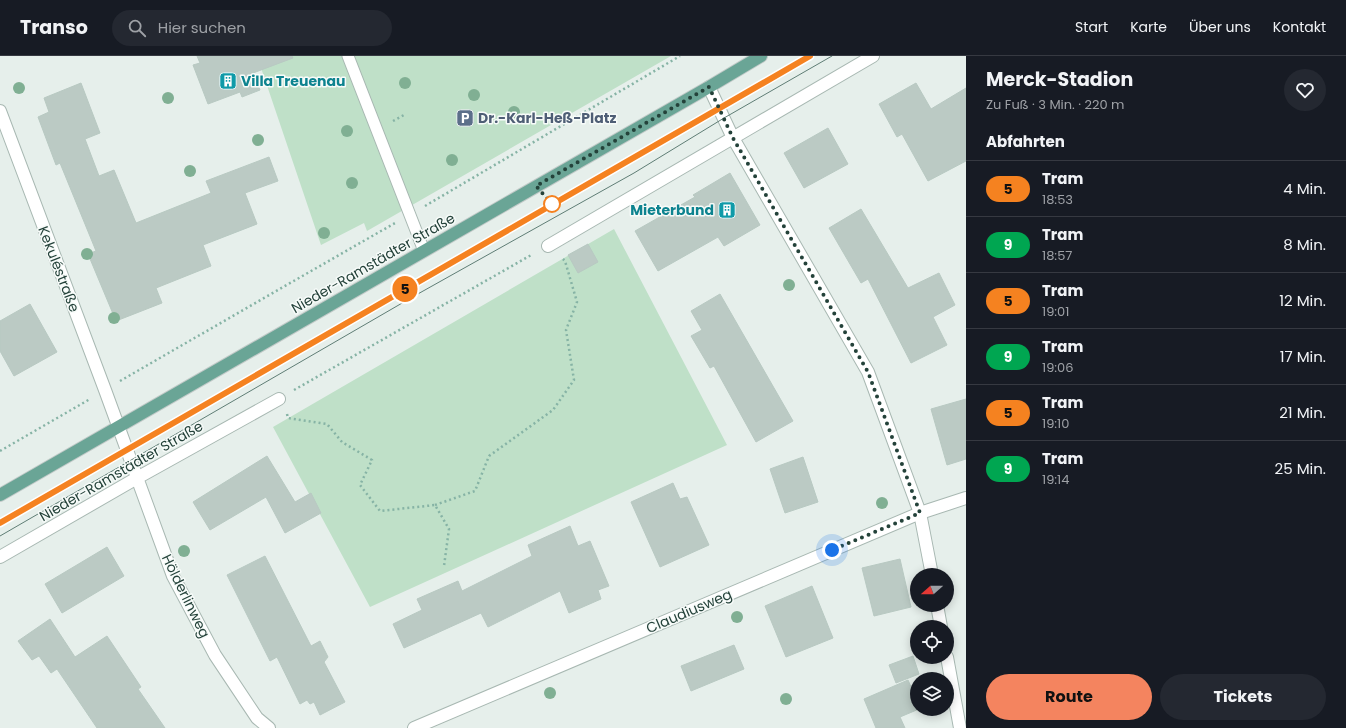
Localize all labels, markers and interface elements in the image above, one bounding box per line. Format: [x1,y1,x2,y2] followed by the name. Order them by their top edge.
[112,10,392,46] search box
[20,14,88,41] text: Transo
[126,17,148,39] icon: search
[158,17,246,38] text: Hier suchen
[1075,17,1108,37] text: Start
[1130,17,1167,37] text: Karte
[1189,17,1251,37] text: Über uns
[1273,17,1326,37] text: Kontakt
[986,66,1133,93] text: Merck-Stadion
[1284,69,1326,111] button: heart
[218,71,238,91] building icon: Villa Treuenau
[241,71,345,91] place label: Villa Treuenau
[986,95,1125,114] text: Zu Fuß · 3 Min. · 220 m
[455,108,475,128] parking icon: Dr.-Karl-Heß-Platz
[478,108,616,128] place label: Dr.-Karl-Heß-Platz
[986,131,1065,152] text: Abfahrten
[1042,168,1083,189] text: Tram
[1283,178,1326,199] text: 4 Min.
[1003,179,1013,199] text: 5
[1042,190,1073,209] text: 18:53
[543,195,561,213] unlabelled marker
[630,200,714,220] place label: Mieterbund
[717,200,737,220] building icon: Mieterbund
[288,208,459,318] street label: Nieder-Ramstädter Straße
[33,223,85,315] street label: Kekuléstraße
[1042,224,1083,245] text: Tram
[1283,234,1326,255] text: 8 Min.
[1004,235,1012,255] text: 9
[1042,246,1072,265] text: 18:57
[392,276,418,302] line badge: 5
[400,279,410,299] text: 5
[1042,280,1083,301] text: Tram
[1279,290,1326,311] text: 12 Min.
[1003,291,1013,311] text: 5
[1042,302,1069,321] text: 19:01
[1042,336,1083,357] text: Tram
[1280,346,1326,367] text: 17 Min.
[1004,347,1012,367] text: 9
[1042,358,1074,377] text: 19:06
[1042,392,1083,413] text: Tram
[1279,402,1326,423] text: 21 Min.
[1003,403,1013,423] text: 5
[1042,414,1069,433] text: 19:10
[36,416,207,526] street label: Nieder-Ramstädter Straße
[1042,448,1083,469] text: Tram
[1275,458,1326,479] text: 25 Min.
[1004,459,1012,479] text: 9
[1042,470,1069,489] text: 19:14
[822,540,842,560] your location
[157,551,215,641] street label: Hölderlinweg
[910,568,954,612] north arrow
[910,568,954,716] map controls
[643,584,735,638] street label: Claudiusweg
[910,620,954,664] button: locate
[910,672,954,716] button: layers
[986,674,1152,720] button: Route
[1160,674,1326,720] button: Tickets

